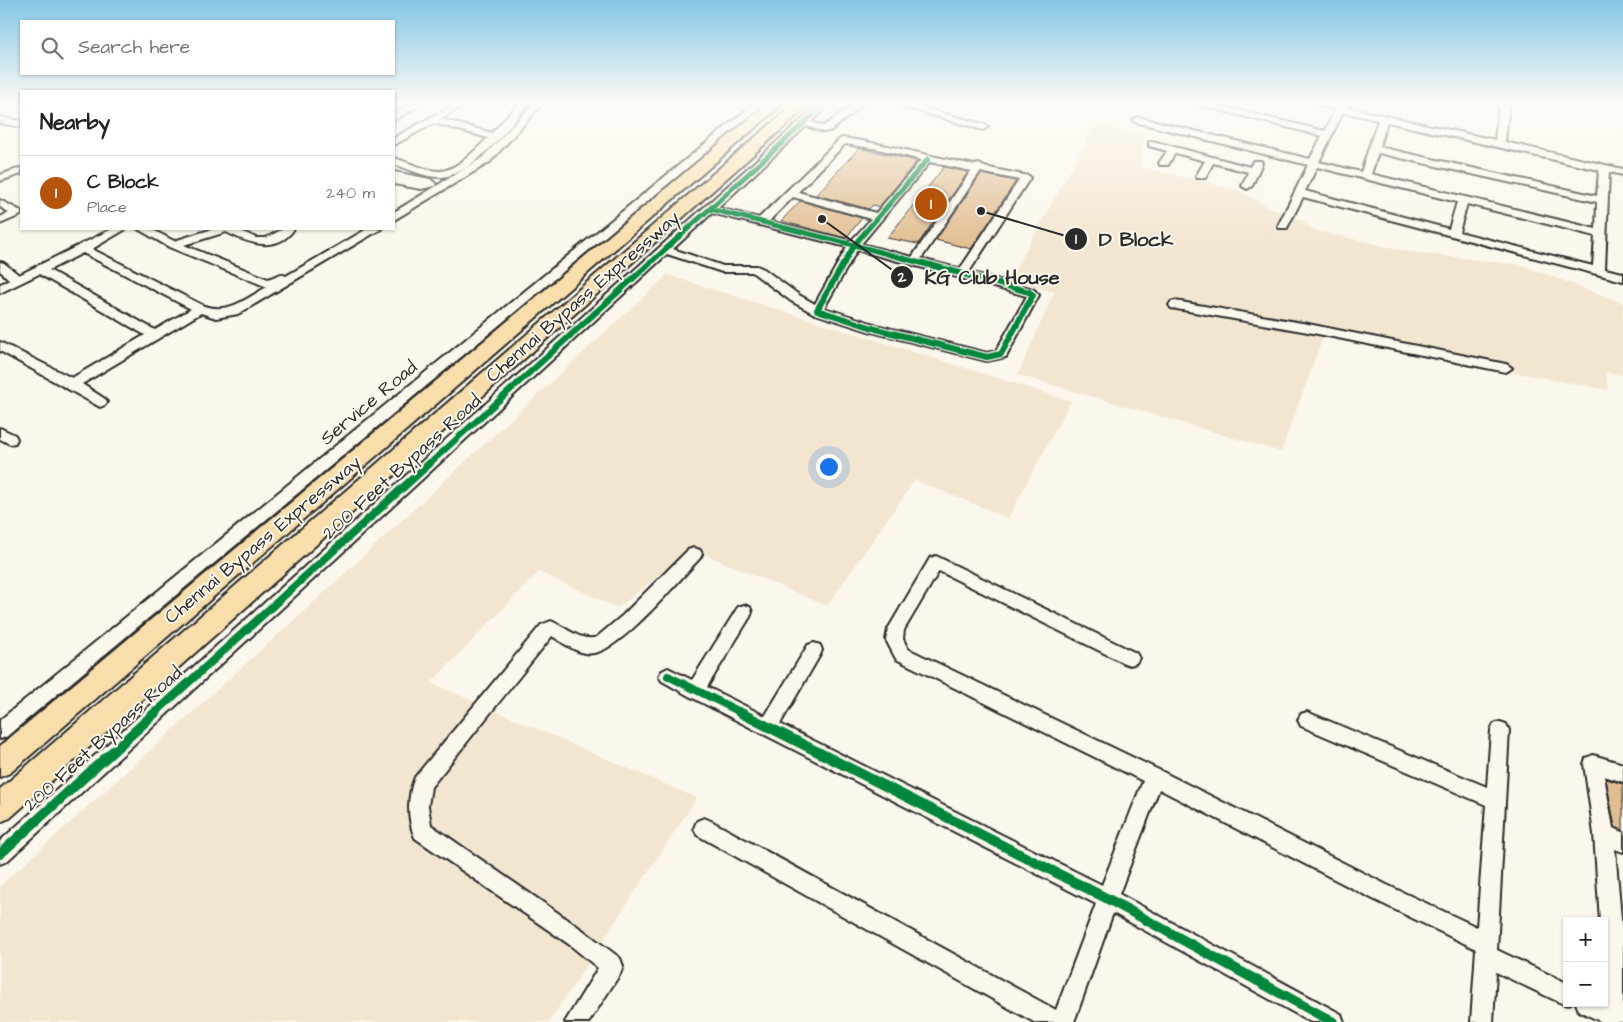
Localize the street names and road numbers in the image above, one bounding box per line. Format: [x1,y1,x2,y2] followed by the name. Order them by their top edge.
[480,205,687,390] street label: Chennai Bypass Expressway
[315,354,424,452] street label: Service Road
[316,388,488,547] street label: 200 Feet Bypass Road
[159,449,368,631] street label: Chennai Bypass Expressway
[17,660,189,819] street label: 200 Feet Bypass Road

